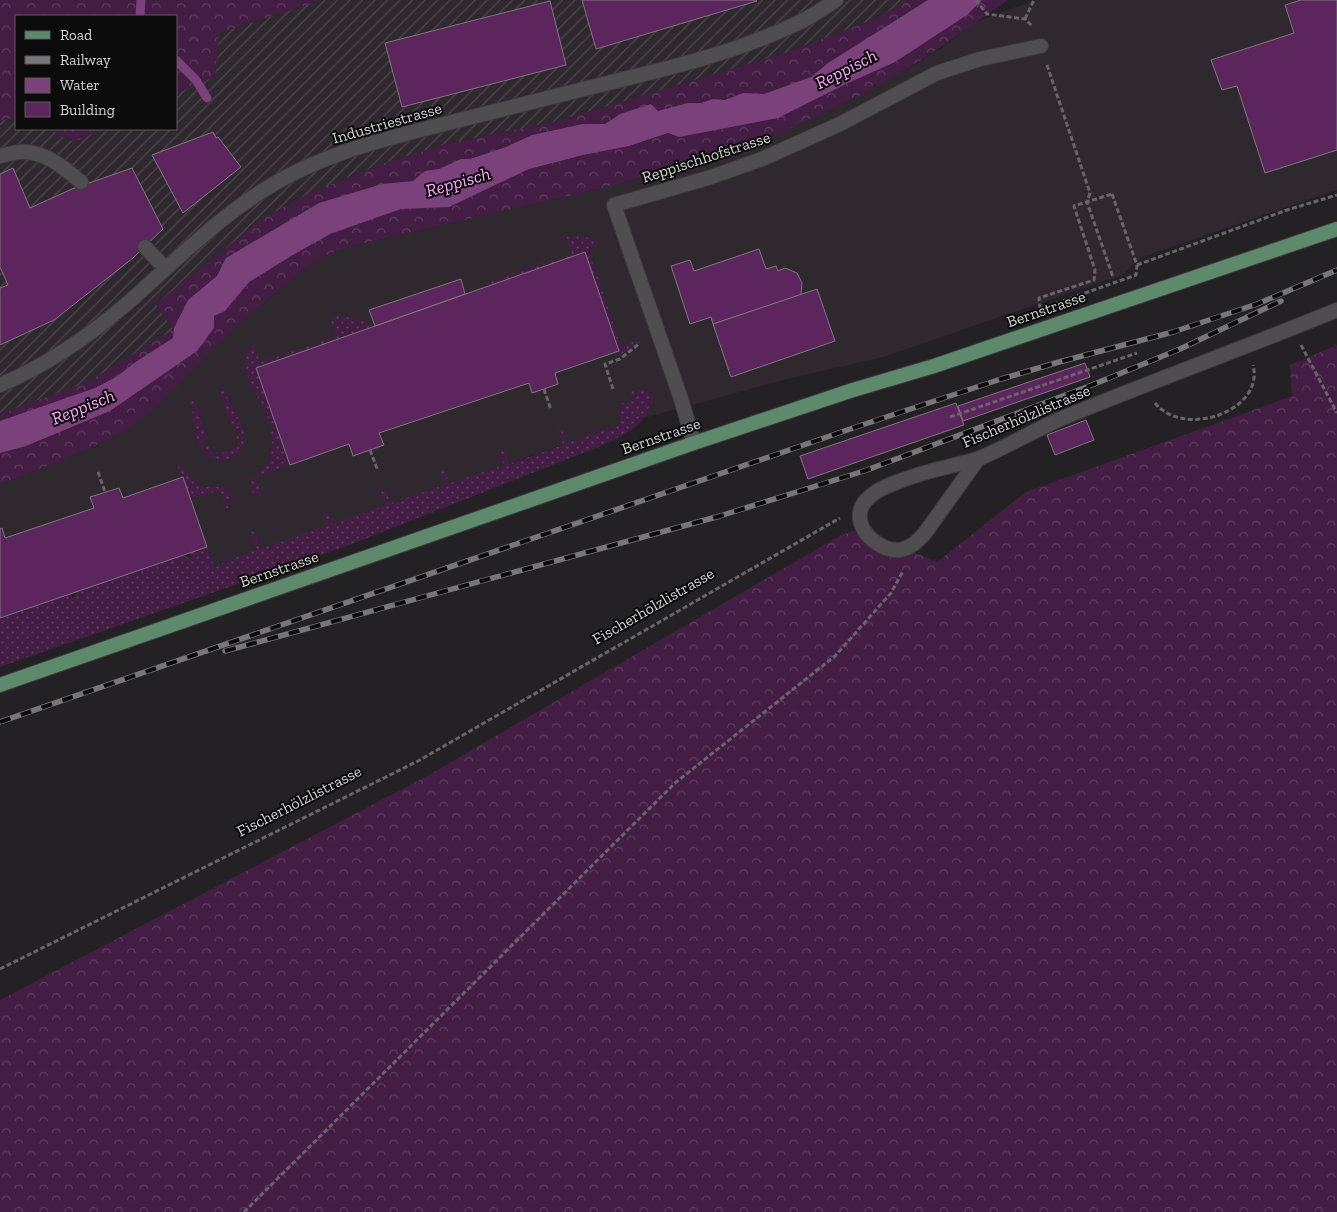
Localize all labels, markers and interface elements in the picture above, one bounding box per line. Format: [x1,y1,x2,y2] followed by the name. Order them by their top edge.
[15,15,178,130] legend
[60,26,93,44] text: Road
[811,44,881,94] water label: Reppisch
[60,51,111,69] text: Railway
[60,76,100,94] text: Water
[330,98,444,148] street label: Industriestrasse
[60,101,115,119] text: Building
[639,127,773,187] street label: Reppischhofstrasse
[423,162,493,202] water label: Reppisch
[1004,287,1088,331] street label: Bernstrasse
[959,380,1093,452] street label: Fischerhölzlistrasse
[48,384,118,430] water label: Reppisch
[619,414,703,458] street label: Bernstrasse
[237,547,321,591] street label: Bernstrasse
[589,563,717,649] street label: Fischerhölzlistrasse
[233,761,365,841] street label: Fischerhölzlistrasse

